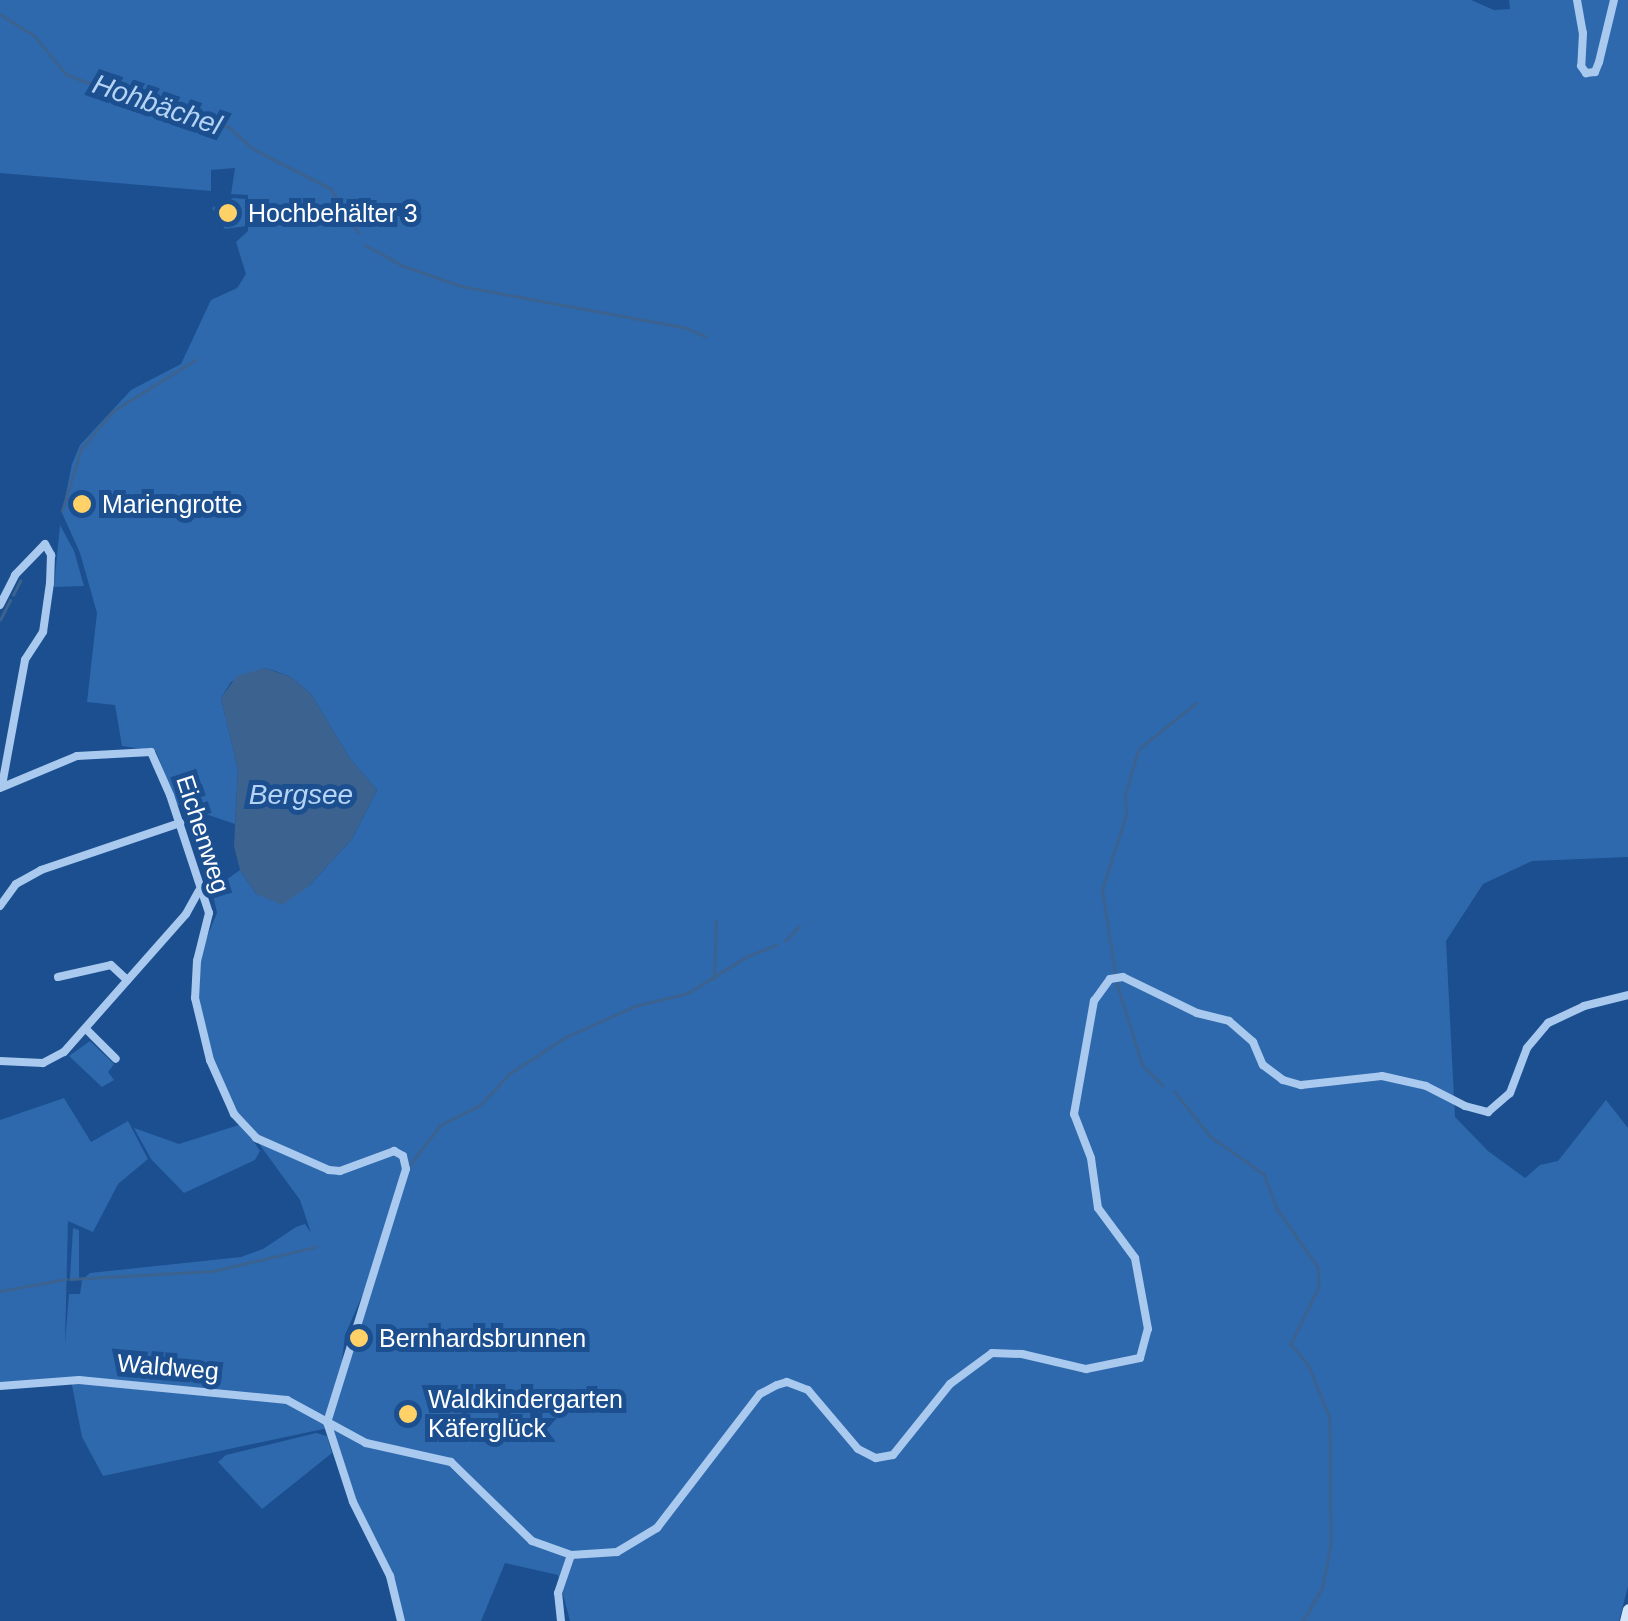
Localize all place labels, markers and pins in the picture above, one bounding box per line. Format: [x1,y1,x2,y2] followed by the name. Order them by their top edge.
[248,198,418,228] place label: Hochbehälter 3
[217,202,239,224] marker: Hochbehälter 3
[102,489,242,519] place label: Mariengrotte
[71,493,93,515] marker: Mariengrotte
[379,1323,586,1353] place label: Bernhardsbrunnen
[348,1327,370,1349] marker: Bernhardsbrunnen
[428,1385,623,1444] place label: Waldkindergarten Käferglück
[397,1403,419,1425] marker: Waldkindergarten Käferglück

